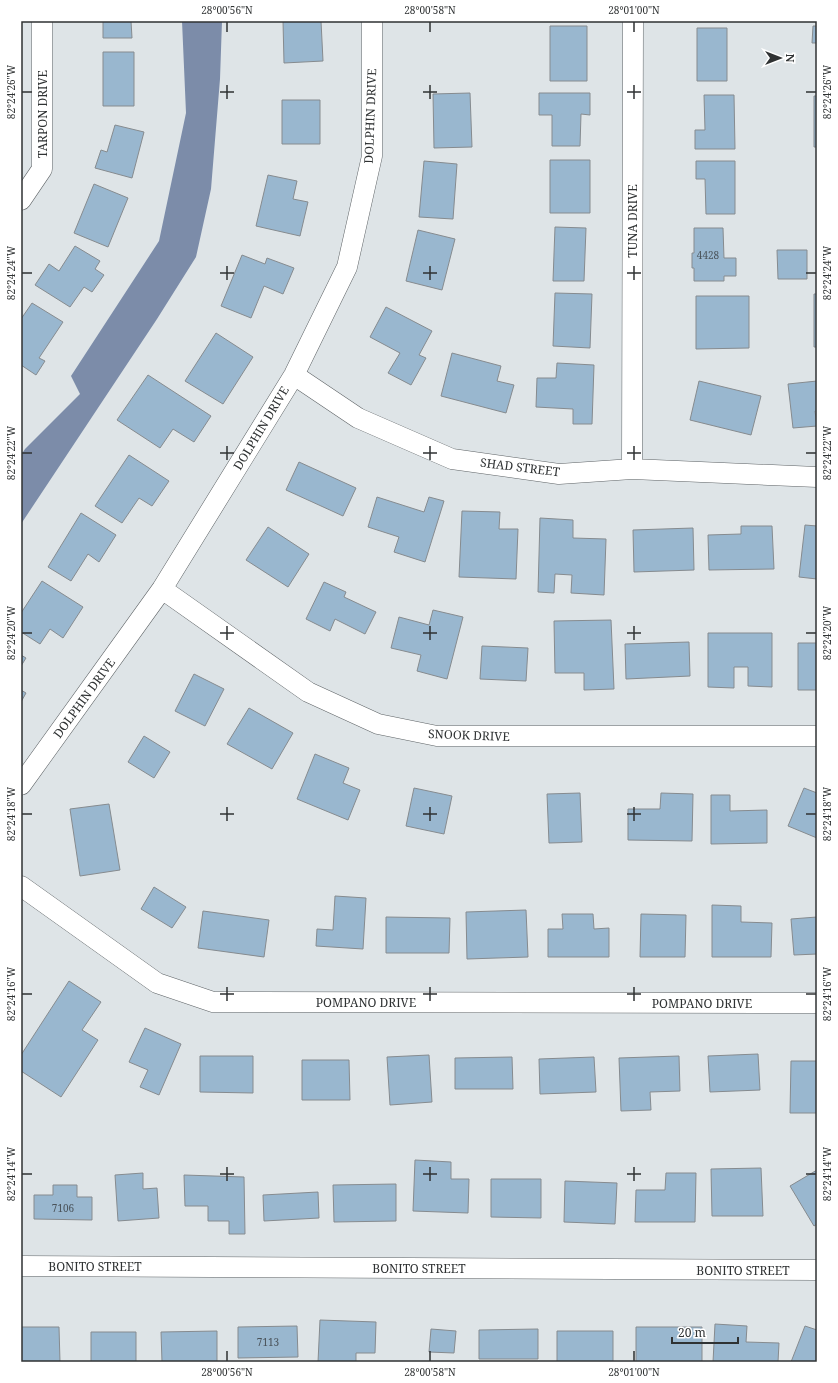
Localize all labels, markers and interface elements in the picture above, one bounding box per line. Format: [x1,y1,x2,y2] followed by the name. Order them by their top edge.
[201,3,253,17] text: 28°00'56"N
[404,3,456,17] text: 28°00'58"N
[608,3,660,17] text: 28°01'00"N
[760,38,800,78] north arrow
[783,54,798,63] text: N
[4,64,18,119] text: 82°24'26"W
[820,64,834,119] text: 82°24'26"W
[360,68,380,164] street label: DOLPHIN DRIVE
[34,70,51,158] street label: TARPON DRIVE
[624,184,641,258] street label: TUNA DRIVE
[4,245,18,300] text: 82°24'24"W
[820,245,834,300] text: 82°24'24"W
[697,248,720,262] house number: 4428
[229,383,293,473] street label: DOLPHIN DRIVE
[4,425,18,480] text: 82°24'22"W
[820,425,834,480] text: 82°24'22"W
[479,454,561,480] street label: SHAD STREET
[4,605,18,660] text: 82°24'20"W
[820,605,834,660] text: 82°24'20"W
[49,655,119,741] street label: DOLPHIN DRIVE
[428,725,510,745] street label: SNOOK DRIVE
[4,786,18,841] text: 82°24'18"W
[820,786,834,841] text: 82°24'18"W
[4,966,18,1021] text: 82°24'16"W
[820,966,834,1021] text: 82°24'16"W
[316,994,416,1011] street label: POMPANO DRIVE
[652,995,752,1012] street label: POMPANO DRIVE
[4,1146,18,1201] text: 82°24'14"W
[820,1146,834,1201] text: 82°24'14"W
[52,1201,75,1215] house number: 7106
[48,1258,142,1275] street label: BONITO STREET
[372,1260,466,1277] street label: BONITO STREET
[696,1262,790,1279] street label: BONITO STREET
[672,1319,738,1345] scale bar
[678,1324,706,1341] text: 20 m
[257,1335,280,1349] house number: 7113
[201,1365,253,1379] text: 28°00'56"N
[404,1365,456,1379] text: 28°00'58"N
[608,1365,660,1379] text: 28°01'00"N

